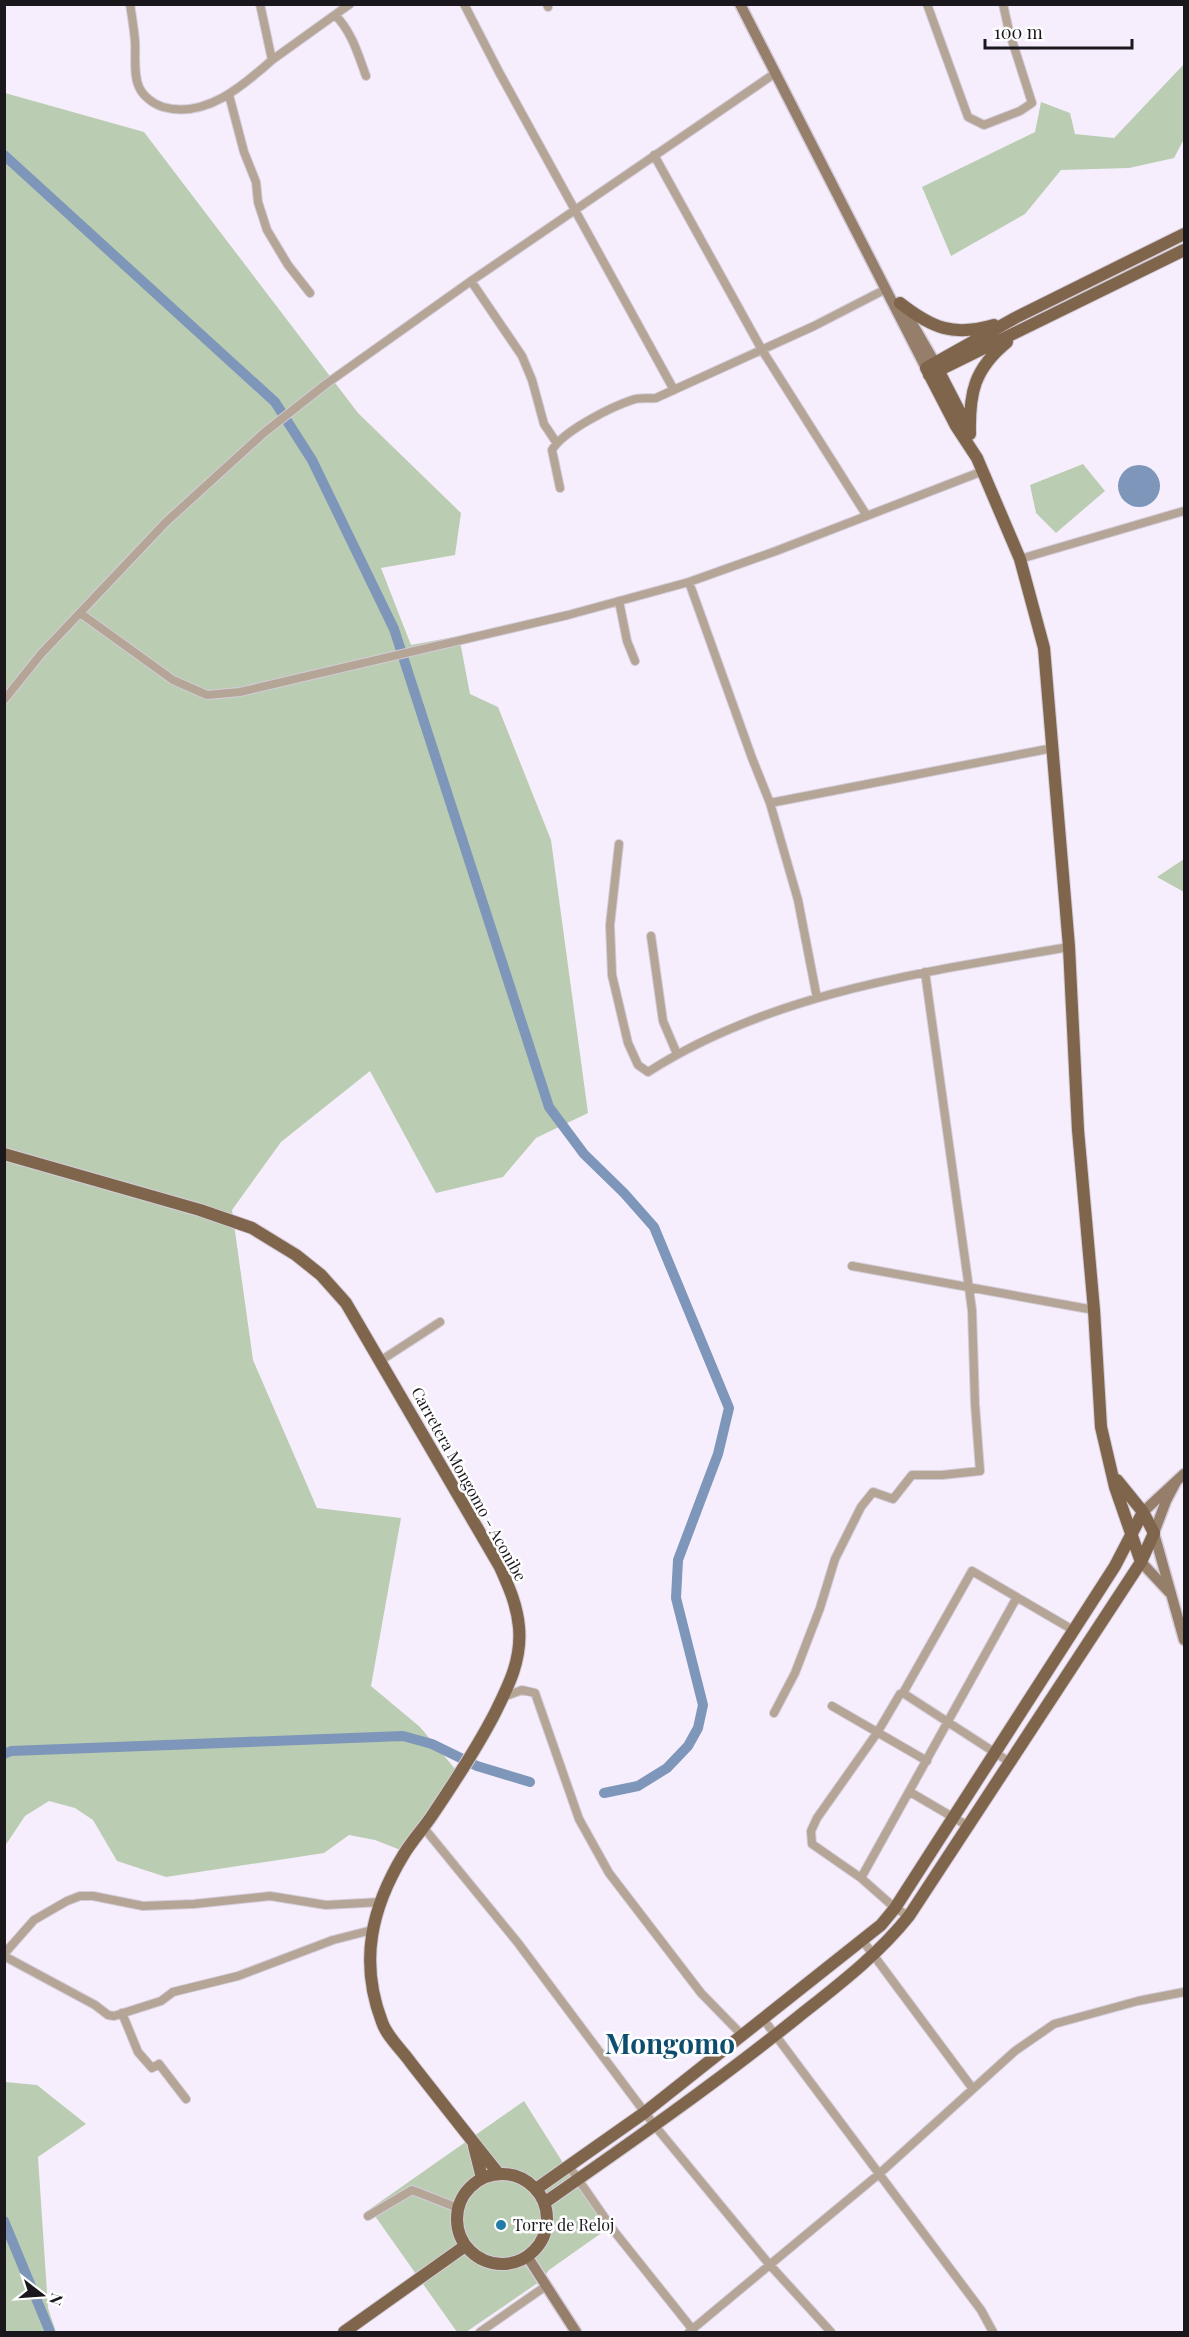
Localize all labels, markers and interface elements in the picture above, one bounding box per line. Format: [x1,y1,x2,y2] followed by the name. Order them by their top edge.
[985,12,1132,50] scale bar
[994,20,1043,44] text: 100 m
[407,1383,532,1585] street label: Carretera Mongomo - Aconibe
[605,2024,735,2061] district label: Mongomo
[513,2214,614,2235] place label: Torre de Reloj
[494,2218,508,2232] marker: Torre de Reloj
[12,2265,72,2325] north arrow
[45,2291,69,2309] text: N

